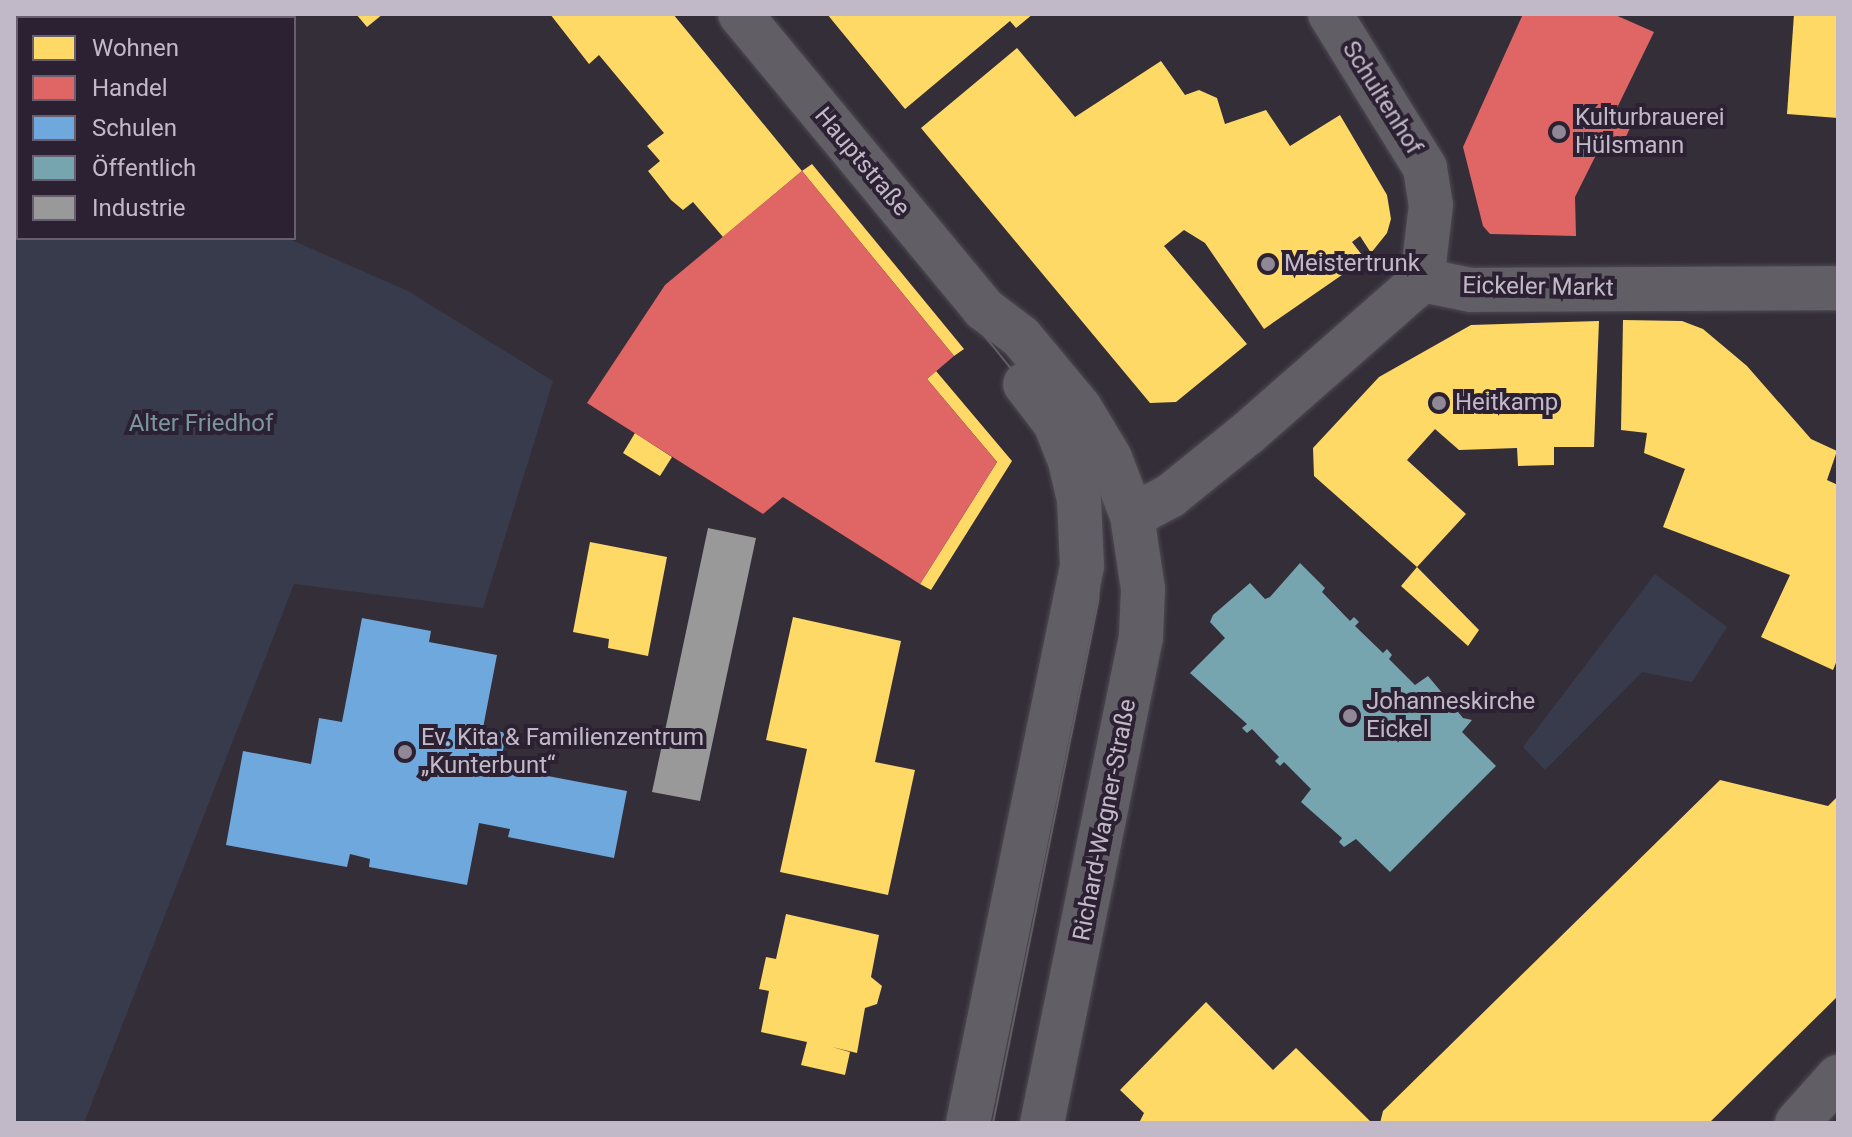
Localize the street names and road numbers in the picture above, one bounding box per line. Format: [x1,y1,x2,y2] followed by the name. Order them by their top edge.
[1336,36,1428,160] street label: Schultenhof
[808,102,916,222] street label: Hauptstraße
[1462,271,1614,303] street label: Eickeler Markt
[1067,697,1143,943] street label: Richard-Wagner-Straße

